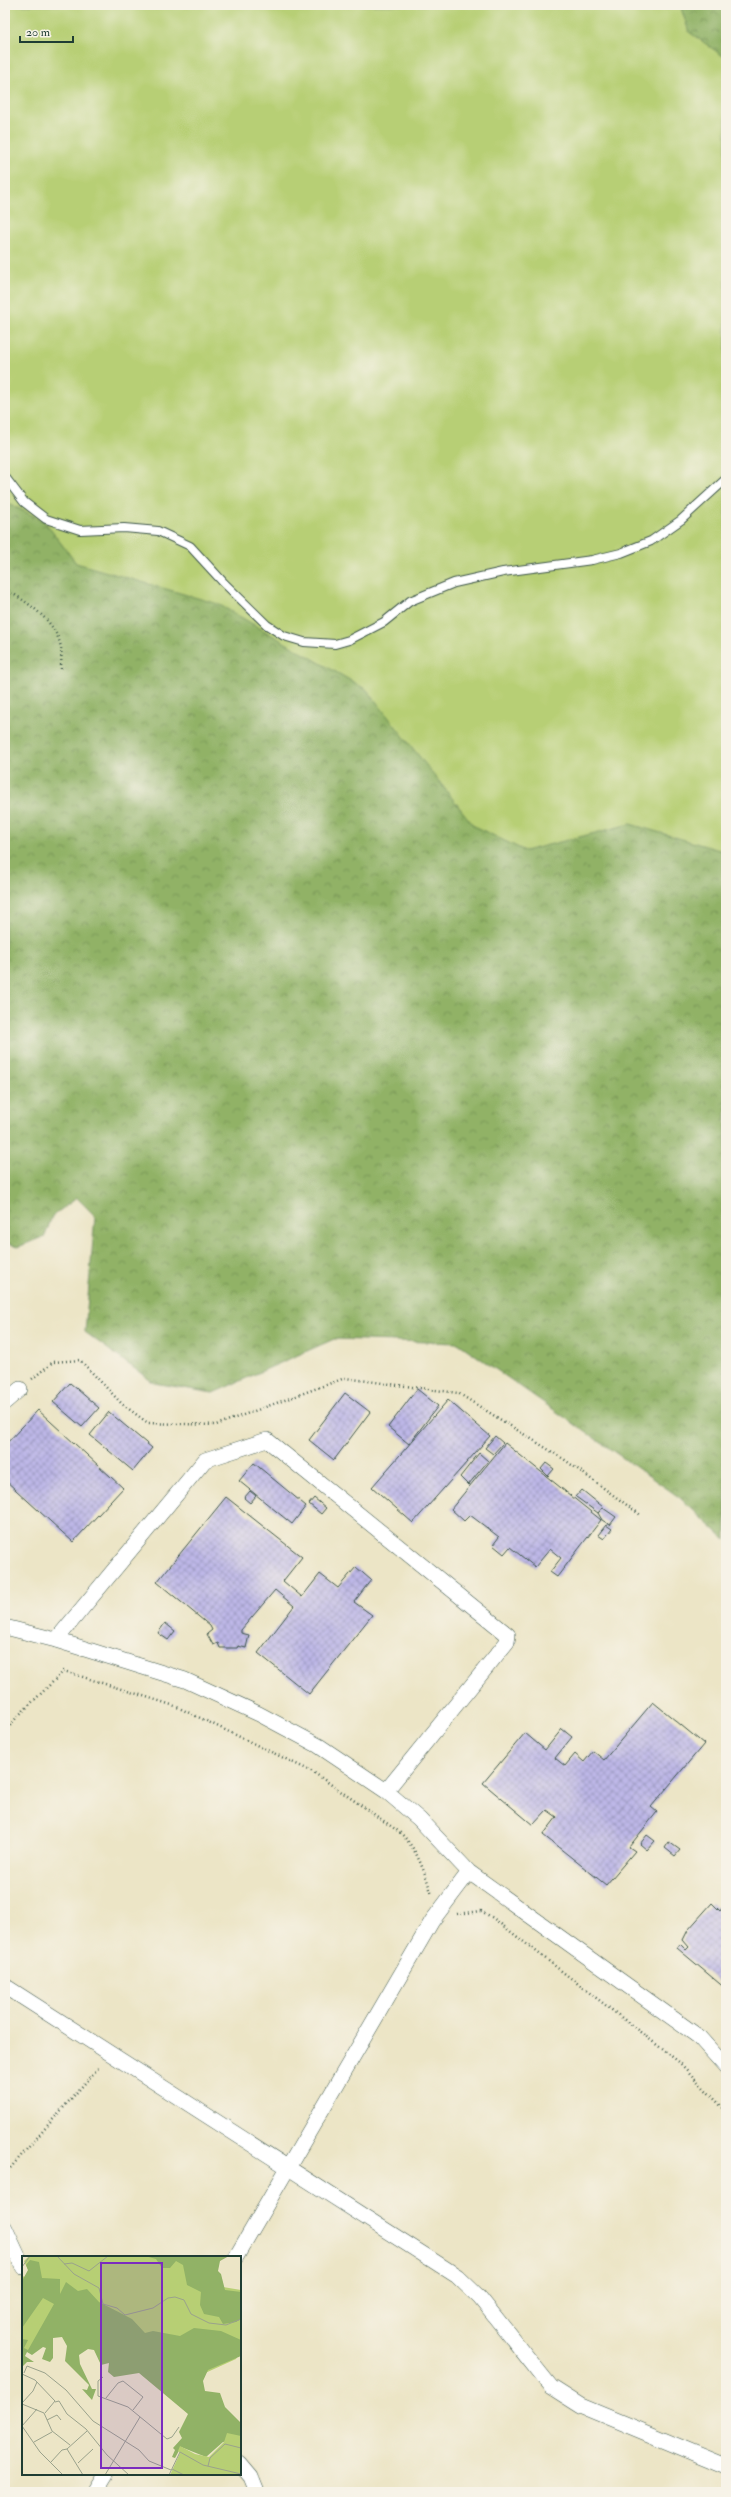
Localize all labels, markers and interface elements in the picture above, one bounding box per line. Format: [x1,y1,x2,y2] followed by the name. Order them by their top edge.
[20,18,73,44] scale bar
[26,25,51,40] text: 20 m
[22,2256,241,2475] inset map

